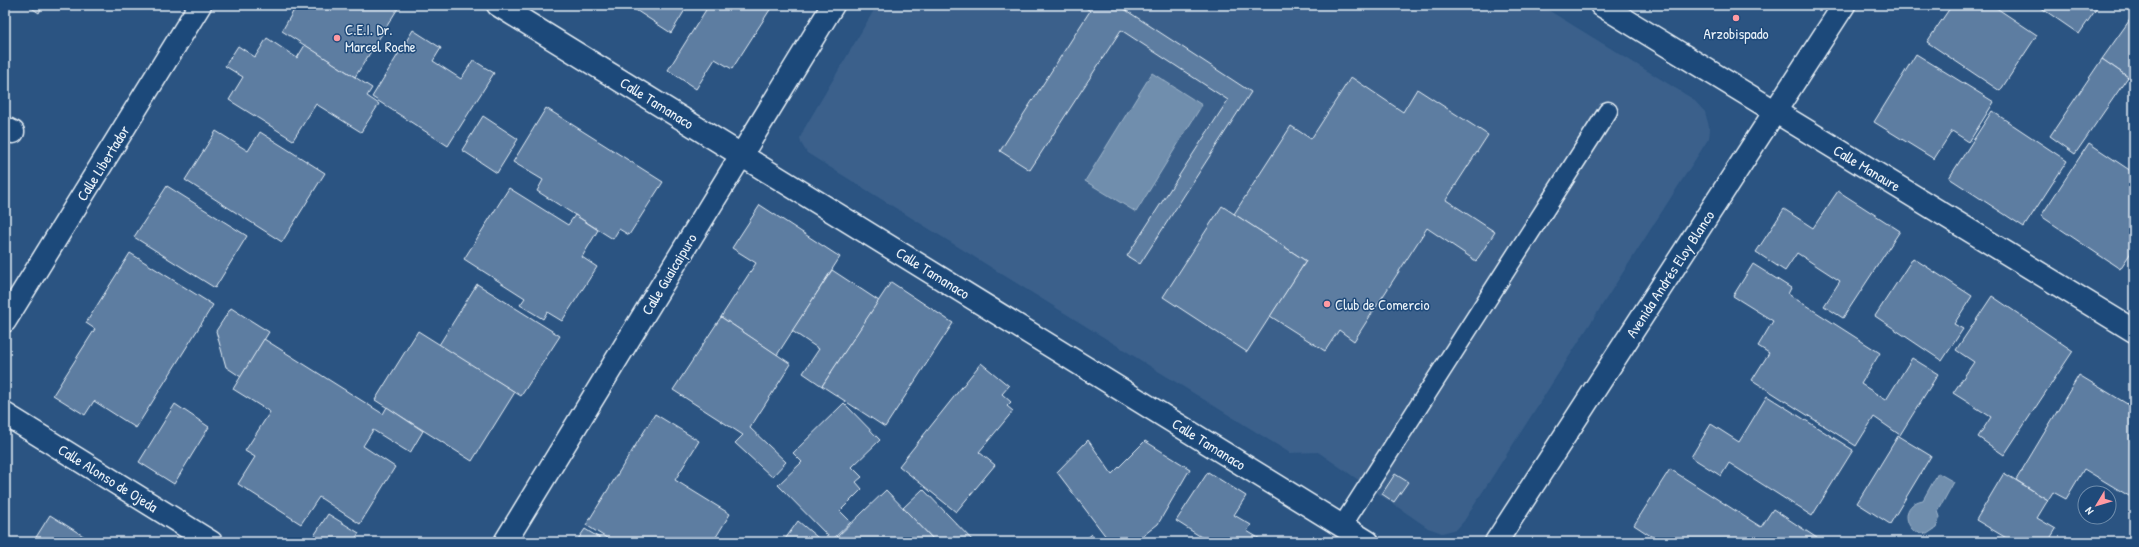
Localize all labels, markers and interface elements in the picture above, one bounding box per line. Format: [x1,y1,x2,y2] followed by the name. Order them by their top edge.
[1731,13,1741,23] marker: Arzobispado
[345,19,416,57] place label: C.E.I. Dr. Marcel Roche
[1703,23,1769,44] place label: Arzobispado
[332,33,342,43] marker: C.E.I. Dr. Marcel Roche
[616,72,698,134] street label: Calle Tamanaco
[71,121,135,205] street label: Calle Libertador
[1829,140,1905,196] street label: Calle Manaure
[1621,206,1719,342] street label: Avenida Andrés Eloy Blanco
[636,229,702,319] street label: Calle Guaicaipuro
[892,242,974,304] street label: Calle Tamanaco
[1335,294,1430,315] place label: Club de Comercio
[1322,299,1332,309] marker: Club de Comercio
[1168,413,1250,475] street label: Calle Tamanaco
[54,439,162,517] street label: Calle Alonso de Ojeda
[2077,485,2117,525] north arrow
[2082,504,2096,518] text: N

